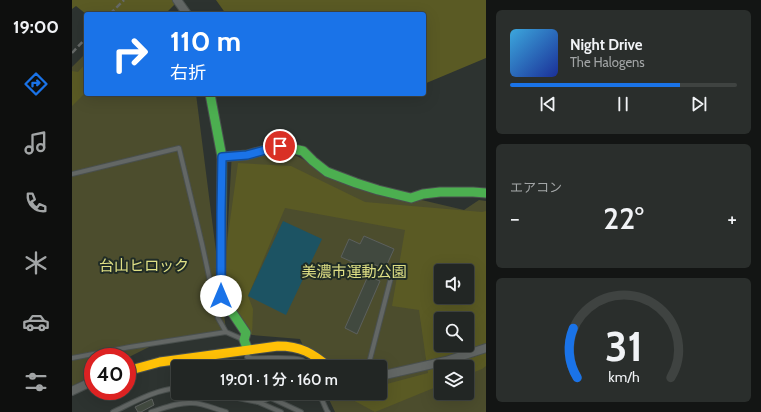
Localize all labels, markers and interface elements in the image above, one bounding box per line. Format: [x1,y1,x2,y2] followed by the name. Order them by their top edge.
[13,16,59,38] text: 19:00
[170,24,241,58] text: 110 m
[104,28,156,80] icon: right
[570,36,643,54] text: Night Drive
[570,54,645,70] text: The Halogens
[170,62,206,84] text: 右折
[22,70,50,98] icon: directions
[537,93,559,115] icon: previous
[612,93,634,115] icon: pause
[688,93,710,115] icon: next
[22,129,50,157] icon: music
[263,129,297,163] pin
[269,135,291,157] icon: arrive
[510,179,562,195] text: エアコン
[22,189,50,217] icon: phone
[603,200,644,237] text: 22°
[510,205,520,232] text: −
[727,205,737,232] text: +
[22,249,50,277] icon: climate
[99,257,189,275] park label: 台山ヒロック
[301,263,407,281] park label: 美濃市運動公園
[434,264,474,400] map controls
[434,264,474,304] button: sound
[200,275,242,317] position arrow
[22,308,50,336] icon: car
[434,312,474,352] button: search
[605,321,642,371] text: 31
[84,348,136,400] speed limit sign: 40
[434,360,474,400] button: layers
[22,368,50,396] icon: filters
[608,368,639,386] text: km/h
[220,371,338,389] text: 19:01 · 1 分 · 160 m

